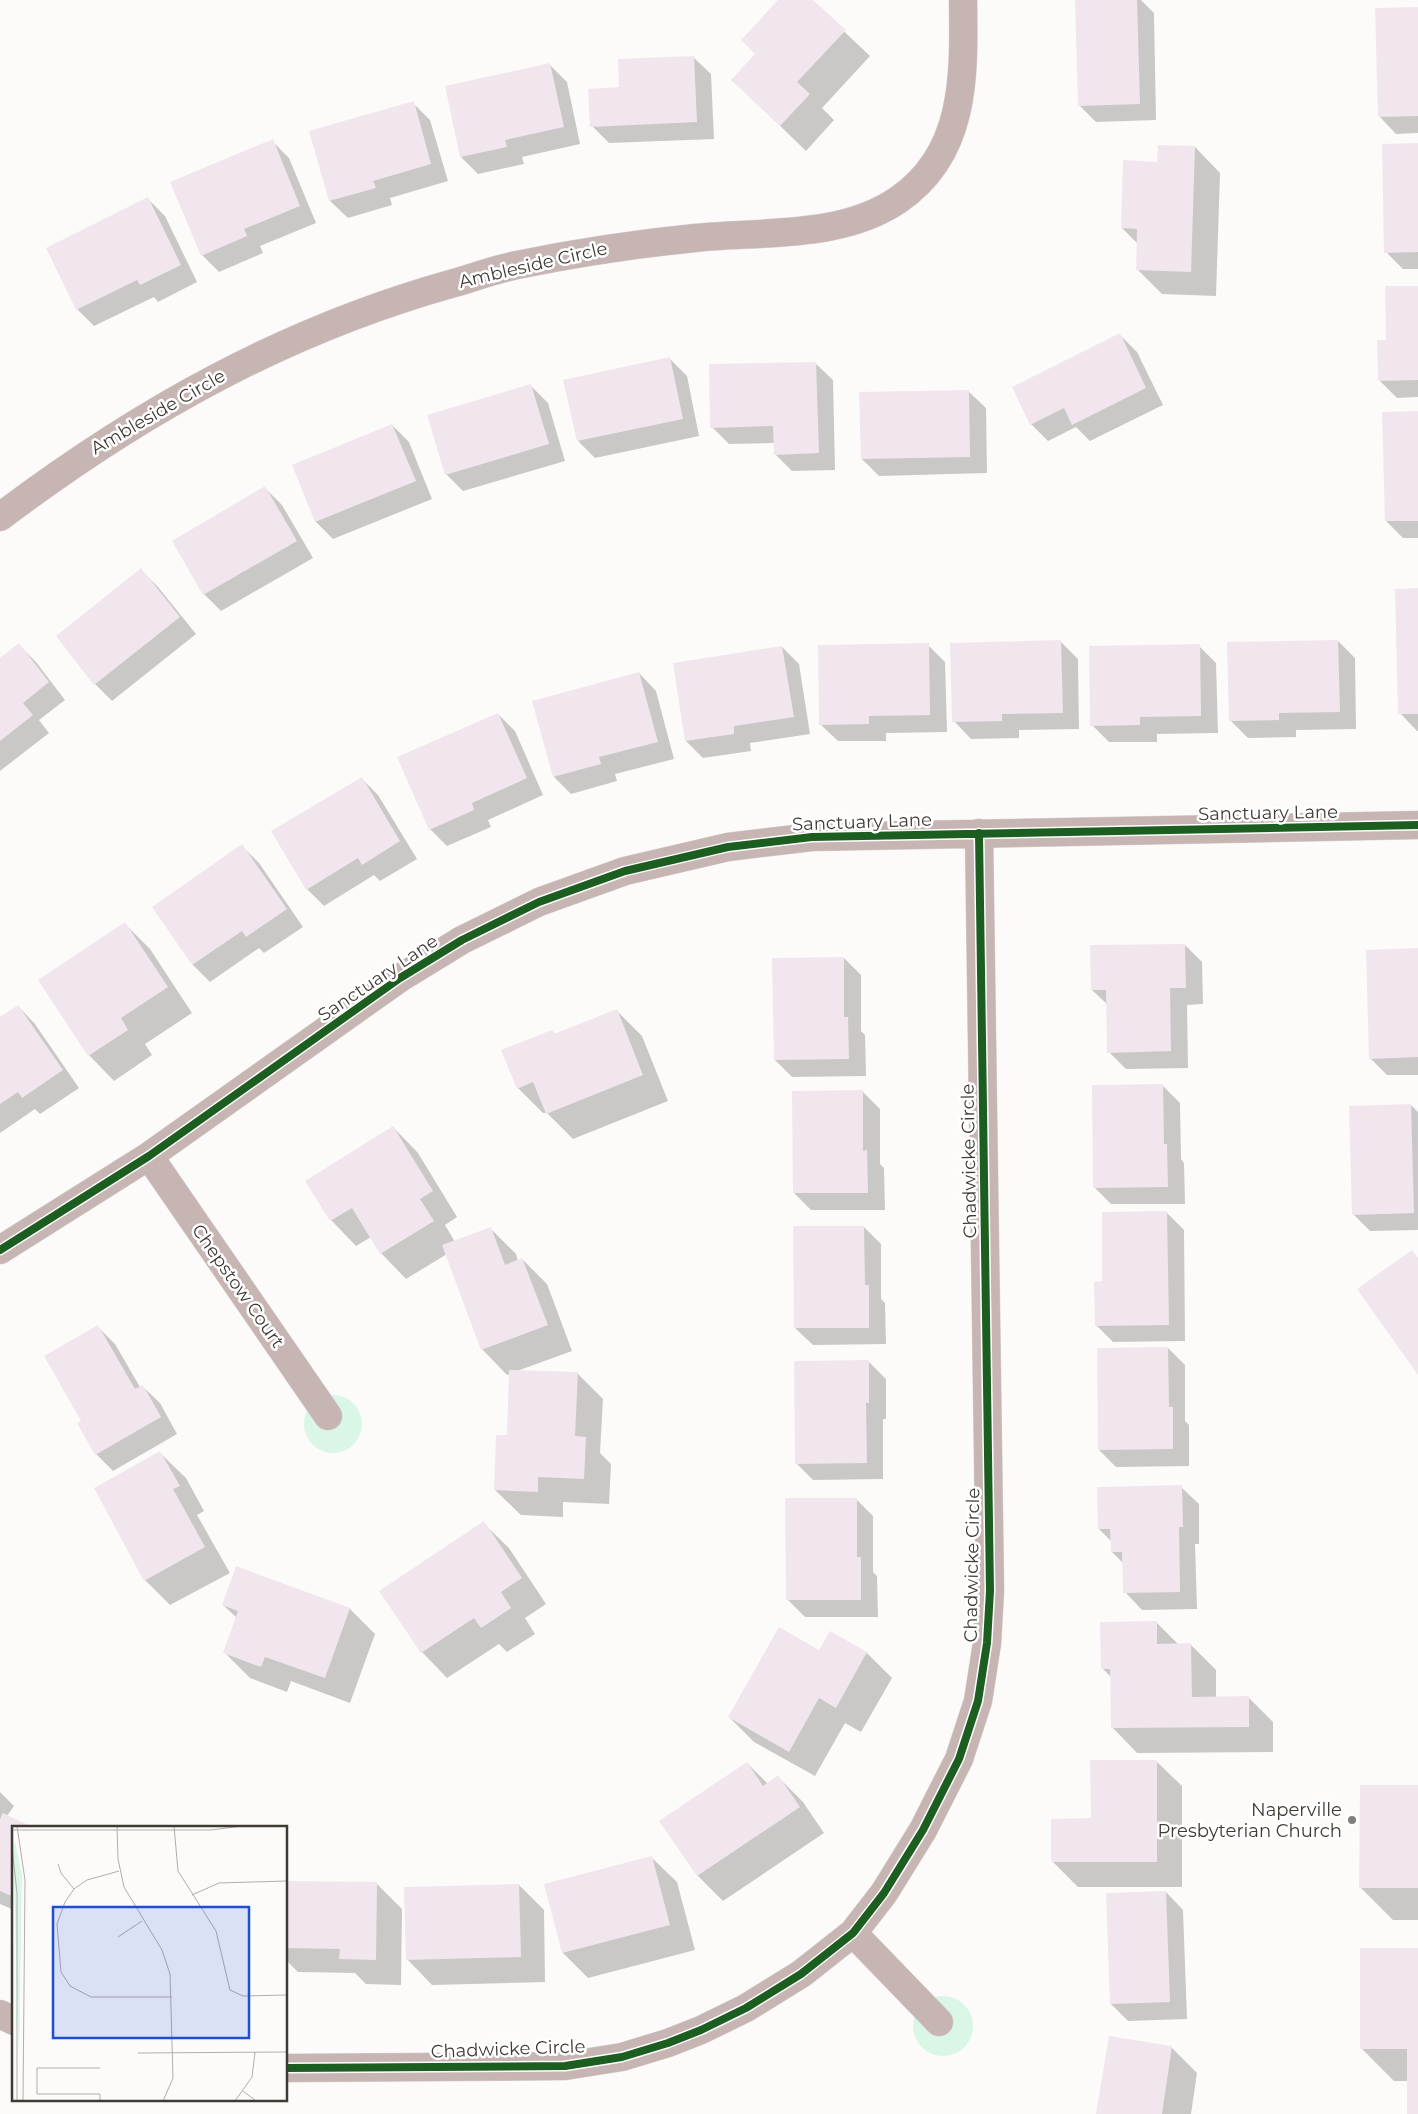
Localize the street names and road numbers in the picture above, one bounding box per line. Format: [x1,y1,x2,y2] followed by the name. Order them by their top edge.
[457,237,609,293] street label: Ambleside Circle
[87,365,229,459] street label: Ambleside Circle
[1198,801,1338,825] street label: Sanctuary Lane
[792,809,932,835] street label: Sanctuary Lane
[314,930,442,1026] street label: Sanctuary Lane
[957,1083,981,1239] street label: Chadwicke Circle
[187,1220,289,1352] street label: Chepstow Court
[960,1487,984,1643] street label: Chadwicke Circle
[430,2035,586,2063] street label: Chadwicke Circle

